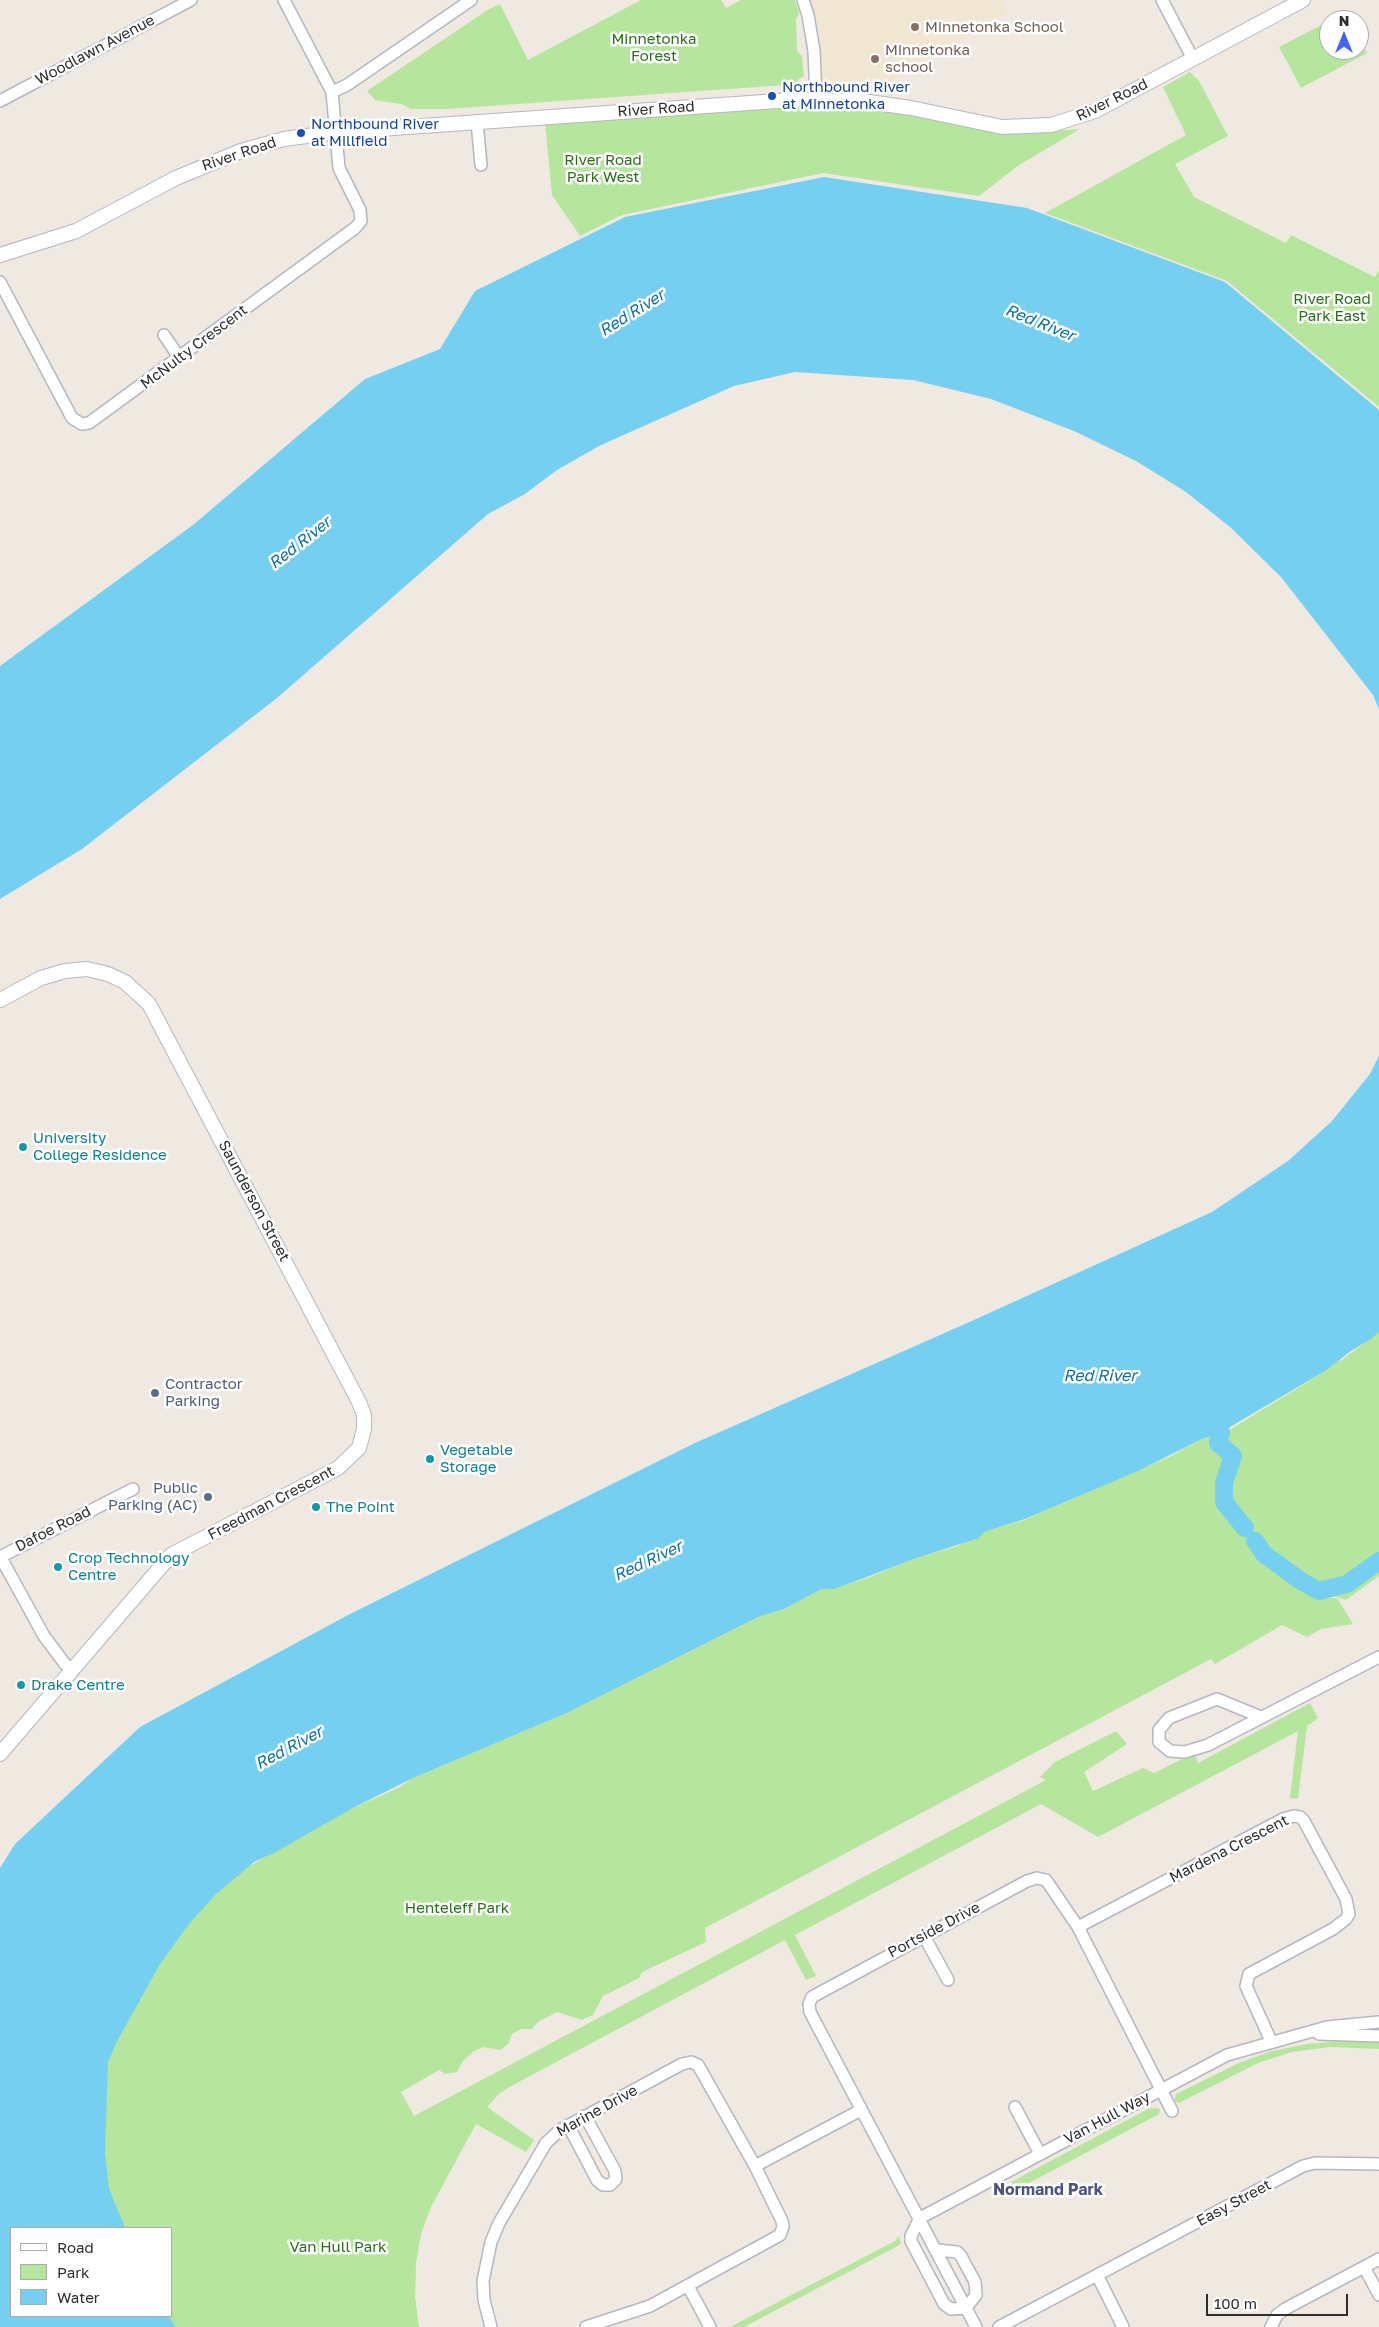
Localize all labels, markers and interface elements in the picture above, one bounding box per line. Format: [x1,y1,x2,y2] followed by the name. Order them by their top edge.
[1319,10,1369,60] north arrow
[32,11,158,89] street label: Woodlawn Avenue
[1339,12,1349,29] text: N
[925,18,1064,36] place label: Minnetonka School
[909,21,921,33] marker: Minnetonka School
[611,30,697,65] park label: Minnetonka Forest
[885,41,970,76] place label: Minnetonka school
[869,53,881,65] marker: Minnetonka school
[1073,75,1151,125] street label: River Road
[782,78,910,113] place label: Northbound River at Minnetonka
[766,90,778,102] marker: Northbound River at Minnetonka
[617,97,695,121] street label: River Road
[311,115,439,150] place label: Northbound River at Millfield
[295,127,307,139] marker: Northbound River at Millfield
[199,133,279,175] street label: River Road
[564,151,642,186] park label: River Road Park West
[596,285,668,341] water label: Red River
[1293,290,1371,325] park label: River Road Park East
[1002,300,1078,346] water label: Red River
[137,301,251,393] street label: McNulty Crescent
[265,513,335,573] water label: Red River
[33,1129,167,1164] place label: University College Residence
[214,1137,294,1265] street label: Saunderson Street
[17,1141,29,1153] marker: University College Residence
[1063,1366,1137,1386] water label: Red River
[165,1375,242,1410] place label: Contractor Parking
[149,1387,161,1399] marker: Contractor Parking
[440,1441,513,1476] place label: Vegetable Storage
[424,1453,436,1465] marker: Vegetable Storage
[205,1462,337,1544] street label: Freedman Crescent
[108,1479,198,1514] place label: Public Parking (AC)
[202,1491,214,1503] marker: Public Parking (AC)
[326,1498,395,1516] place label: The Point
[310,1501,322,1513] marker: The Point
[12,1502,94,1556] street label: Dafoe Road
[611,1537,685,1585] water label: Red River
[68,1549,189,1584] place label: Crop Technology Centre
[52,1561,64,1573] marker: Crop Technology Centre
[31,1676,125,1694] place label: Drake Centre
[15,1679,27,1691] marker: Drake Centre
[252,1722,326,1774] water label: Red River
[1167,1811,1291,1887] street label: Mardena Crescent
[885,1898,983,1962] street label: Portside Drive
[405,1899,509,1917] park label: Henteleff Park
[553,2081,641,2141] street label: Marine Drive
[1061,2088,1153,2148] street label: Van Hull Way
[1194,2176,1274,2230] street label: Easy Street
[993,2180,1103,2200] district label: Normand Park
[10,2227,172,2317] legend
[57,2238,94,2256] text: Road
[290,2238,386,2256] park label: Van Hull Park
[57,2263,89,2281] text: Park
[1209,2284,1352,2316] scale bar
[57,2288,100,2306] text: Water
[1214,2294,1257,2312] text: 100 m

